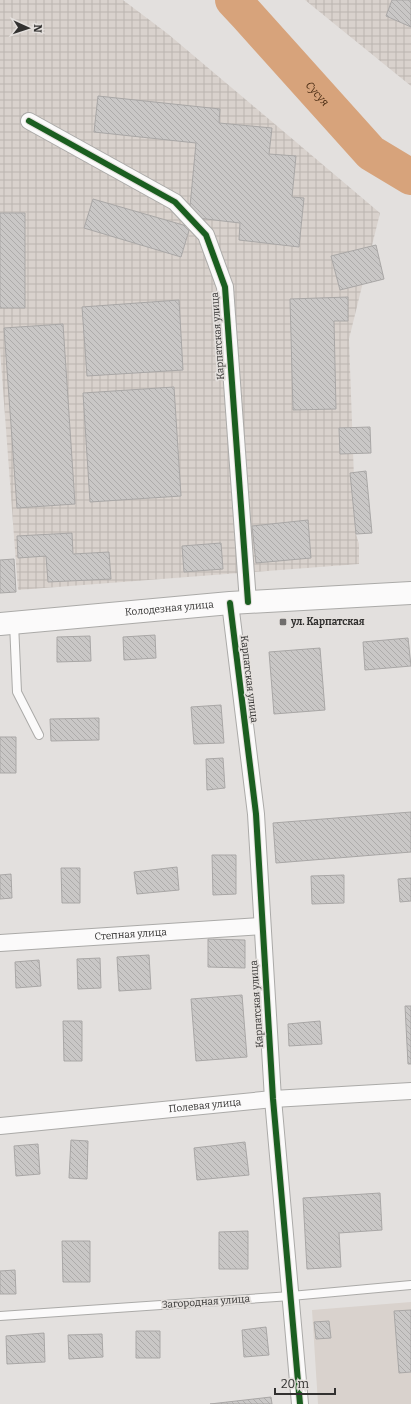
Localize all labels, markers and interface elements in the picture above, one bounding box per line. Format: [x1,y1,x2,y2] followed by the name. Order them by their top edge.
[8,8,48,48] north arrow
[31,24,44,34] text: N
[303,79,332,109] water label: Сусуя
[209,291,227,380] street label: Карпатская улица
[124,598,215,619] street label: Колодезная улица
[290,616,365,628] place label: ул. Карпатская
[278,617,288,627] marker: ул. Карпатская
[238,635,260,724] street label: Карпатская улица
[94,926,168,943] street label: Степная улица
[248,959,266,1048] street label: Карпатская улица
[168,1096,242,1115] street label: Полевая улица
[162,1293,251,1311] street label: Загородная улица
[275,1370,335,1396] scale bar
[281,1377,310,1391] text: 20 m

